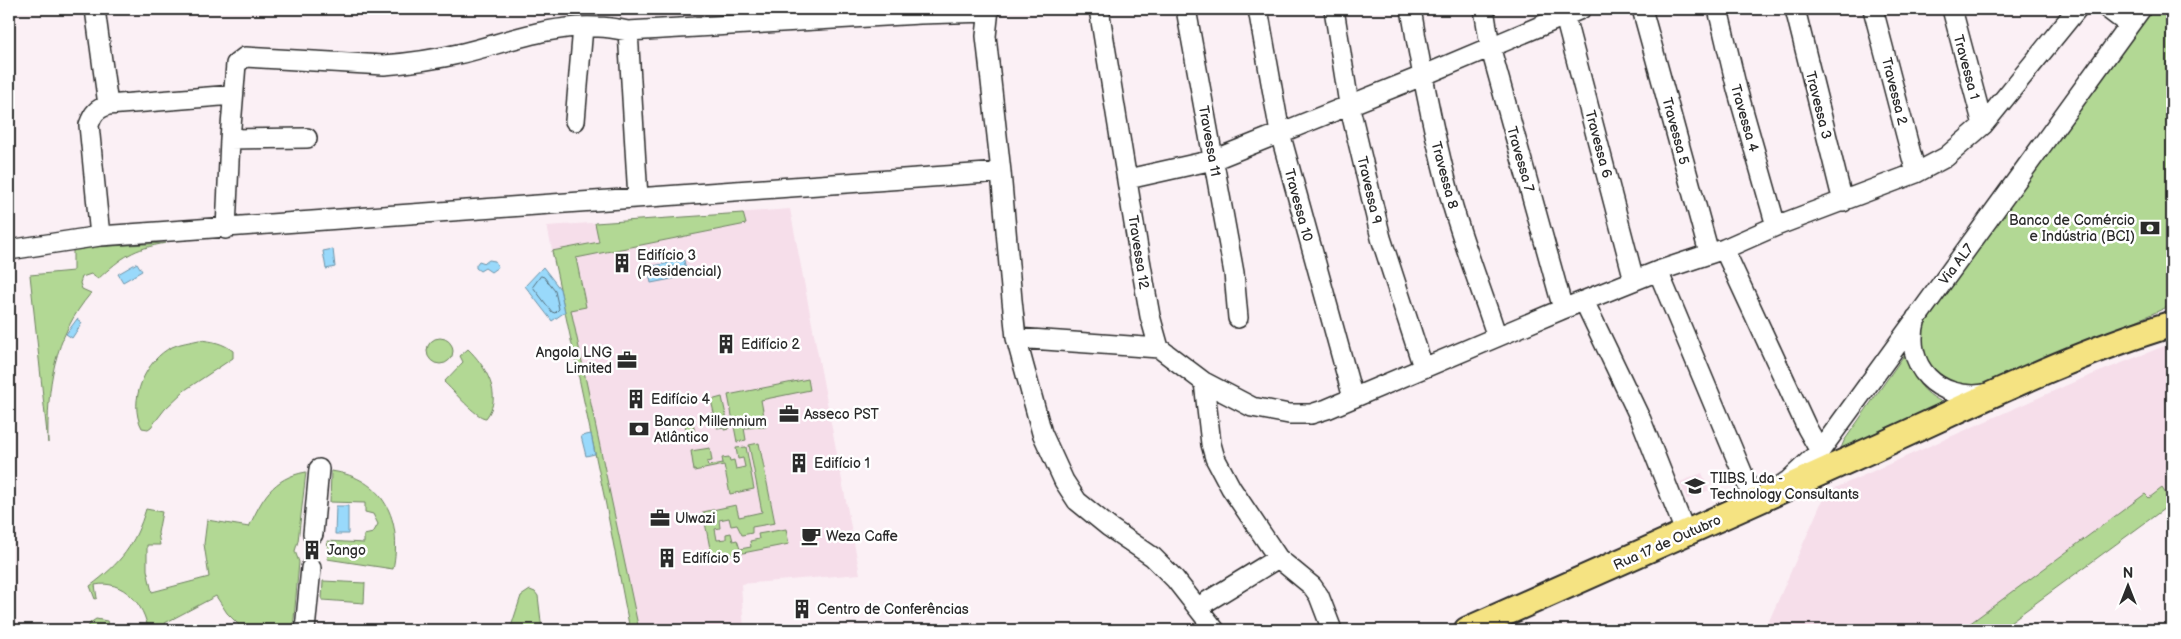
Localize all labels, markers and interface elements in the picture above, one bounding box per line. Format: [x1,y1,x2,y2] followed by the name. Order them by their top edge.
[1950,33,1983,101] street label: Travessa 1
[1878,56,1911,127] street label: Travessa 2
[1802,69,1835,141] street label: Travessa 3
[1727,82,1762,154] street label: Travessa 4
[1658,96,1693,167] street label: Travessa 5
[1195,104,1224,178] street label: Travessa 11
[1581,108,1616,180] street label: Travessa 6
[1503,124,1538,194] street label: Travessa 7
[1427,140,1462,211] street label: Travessa 8
[1353,155,1386,226] street label: Travessa 9
[1281,167,1316,243] street label: Travessa 10
[2009,212,2135,245] place label: Banco de Comércio e Indústria (BCI)
[1124,214,1153,291] street label: Travessa 12
[2139,217,2161,239] bank icon: Banco de Comércio e Indústria (BCI)
[1935,240,1977,288] street label: Via AL7
[637,247,722,280] place label: Edifício 3 (Residencial)
[611,252,633,274] building icon: Edifício 3 (Residencial)
[715,333,737,355] building icon: Edifício 2
[741,336,801,353] place label: Edifício 2
[536,344,612,377] place label: Angola LNG Limited
[616,349,638,371] office icon: Angola LNG Limited
[625,388,647,410] building icon: Edifício 4
[651,391,711,408] place label: Edifício 4
[778,403,800,425] office icon: Asseco PST
[804,406,879,423] place label: Asseco PST
[654,413,767,446] place label: Banco Millennium Atlântico
[628,418,650,440] bank icon: Banco Millennium Atlântico
[788,452,810,474] building icon: Edifício 1
[814,455,870,472] place label: Edifício 1
[1710,470,1859,503] place label: TIIBS, Lda - Technology Consultants
[1684,475,1706,497] school or university icon: TIIBS, Lda - Technology Consultants
[649,507,671,529] office icon: Ulwazi
[675,510,716,527] place label: Ulwazi
[1611,511,1724,574] street label: Rua 17 de Outubro
[800,525,822,547] cafe icon: Weza Caffe
[826,528,898,545] place label: Weza Caffe
[301,539,323,561] building icon: Jango
[327,542,366,559] place label: Jango
[656,547,678,569] building icon: Edifício 5
[682,550,741,567] place label: Edifício 5
[2104,562,2154,612] north arrow
[2123,565,2133,582] text: N
[791,598,813,620] building icon: Centro de Conferências
[817,601,969,618] place label: Centro de Conferências

